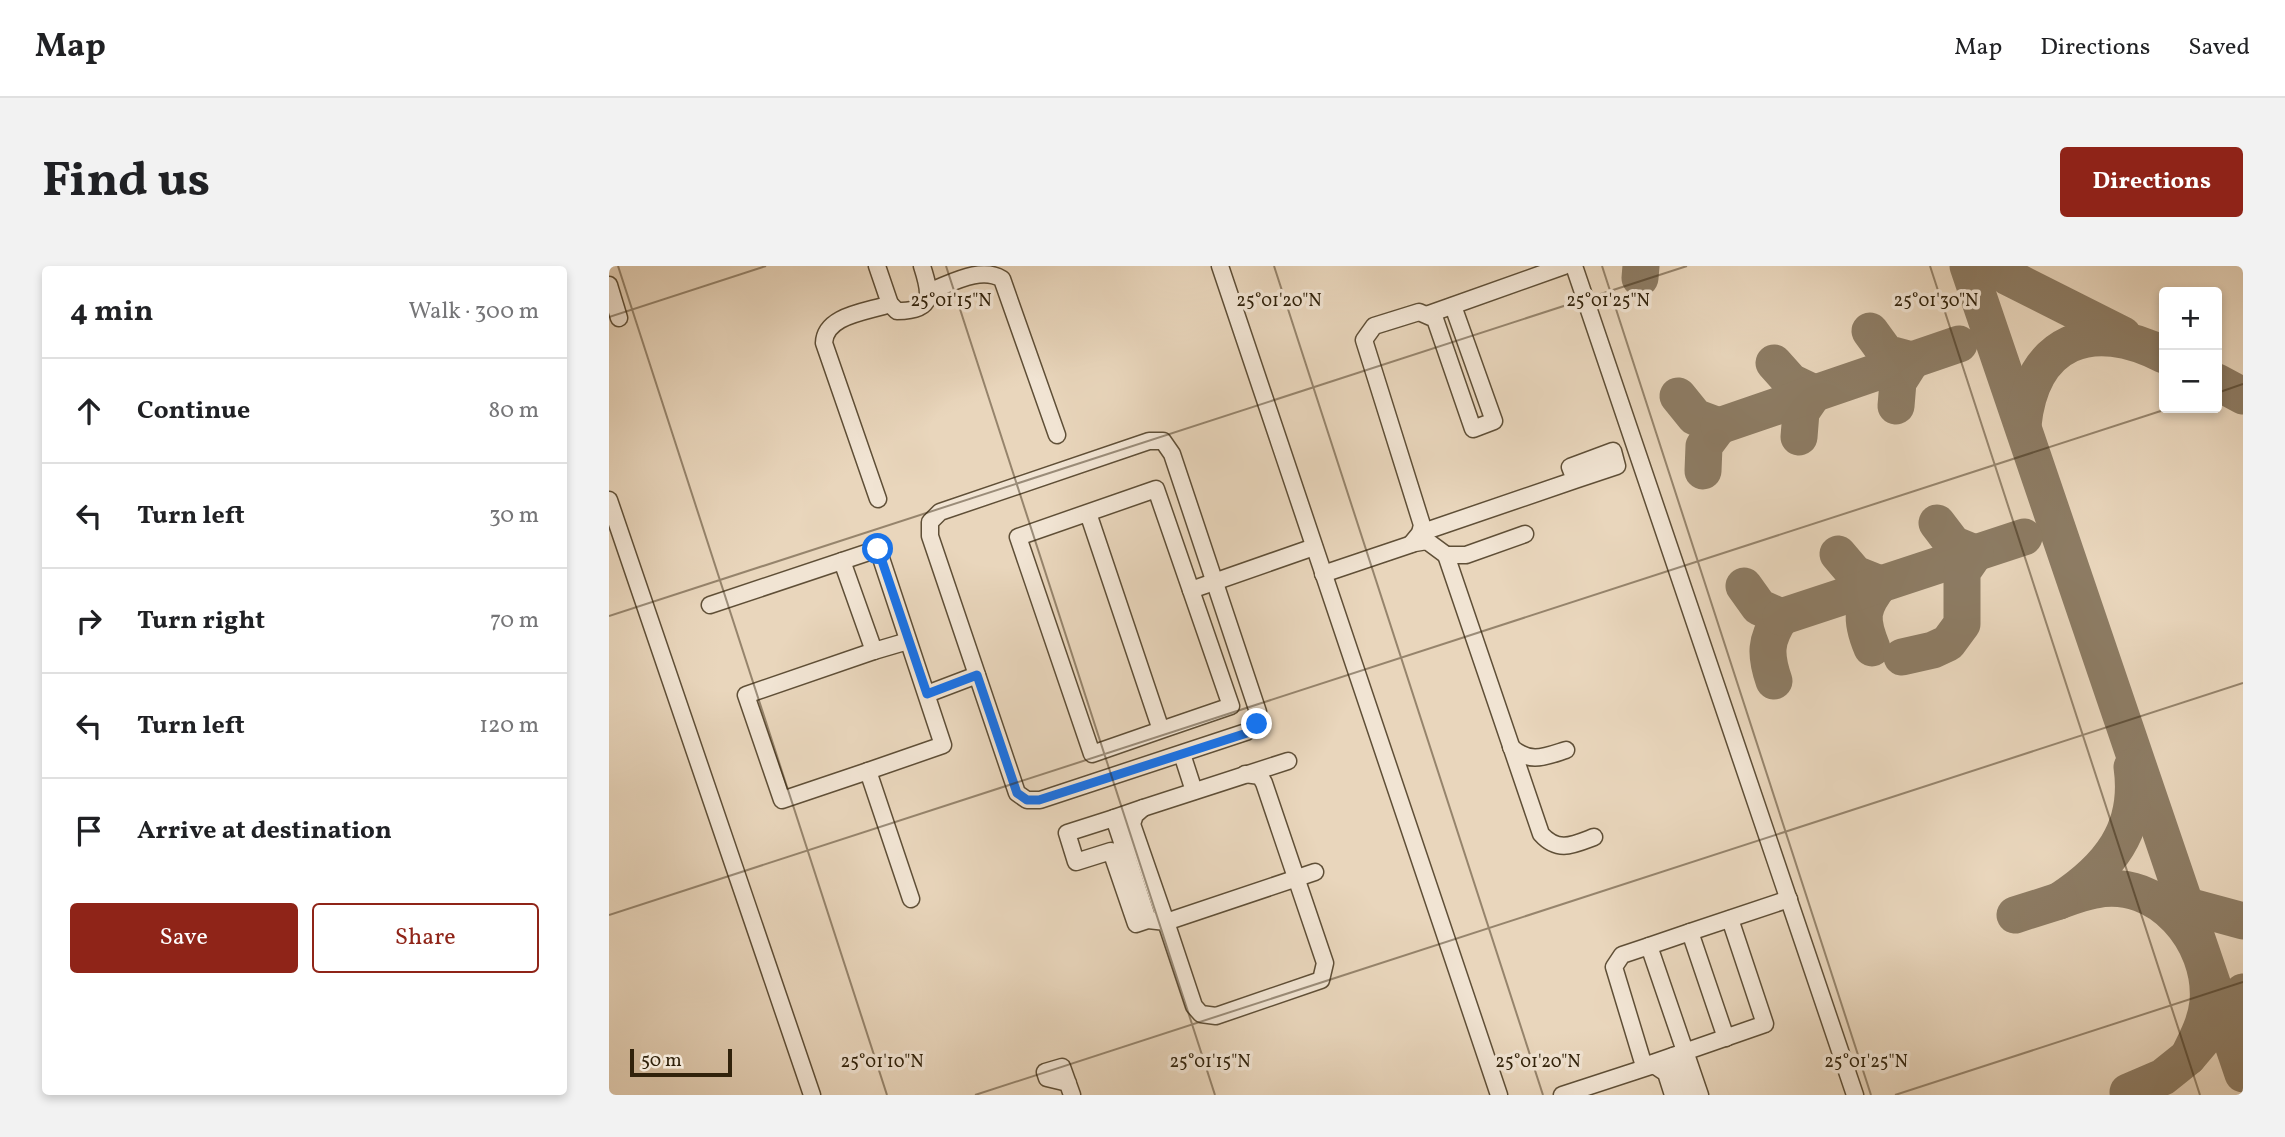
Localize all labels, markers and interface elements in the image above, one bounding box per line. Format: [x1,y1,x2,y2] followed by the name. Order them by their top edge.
[35,25,106,71] text: Map
[1954,31,2002,65] text: Map
[2040,31,2150,65] text: Directions
[2188,31,2250,65] text: Saved
[2060,147,2243,217] button: Directions
[42,148,210,217] text: Find us
[2159,287,2222,413] map controls
[2159,287,2222,350] button: +
[910,289,992,314] text: 25°01'15"N
[1236,289,1322,314] text: 25°01'20"N
[1566,289,1650,314] text: 25°01'25"N
[1894,289,1978,314] text: 25°01'30"N
[70,291,154,333] text: 4 min
[409,296,539,328] text: Walk · 300 m
[2159,350,2222,413] button: −
[70,392,108,430] icon: ahead
[137,393,250,429] text: Continue
[489,395,539,427] text: 80 m
[70,497,108,535] icon: left
[137,498,245,534] text: Turn left
[489,500,539,532] text: 30 m
[862,533,893,564] route start
[70,602,108,640] icon: right
[137,603,265,639] text: Turn right
[490,605,539,637] text: 70 m
[70,707,108,745] icon: left
[137,708,245,744] text: Turn left
[1241,708,1272,739] route end
[479,710,539,742] text: 120 m
[70,812,108,850] icon: arrive
[137,813,392,849] text: Arrive at destination
[70,903,298,973] button: Save
[312,903,539,973] button: Share
[630,1046,731,1078] scale bar
[641,1048,682,1074] text: 50 m
[840,1050,924,1075] text: 25°01'10"N
[1169,1050,1251,1075] text: 25°01'15"N
[1495,1050,1581,1075] text: 25°01'20"N
[1824,1050,1908,1075] text: 25°01'25"N

